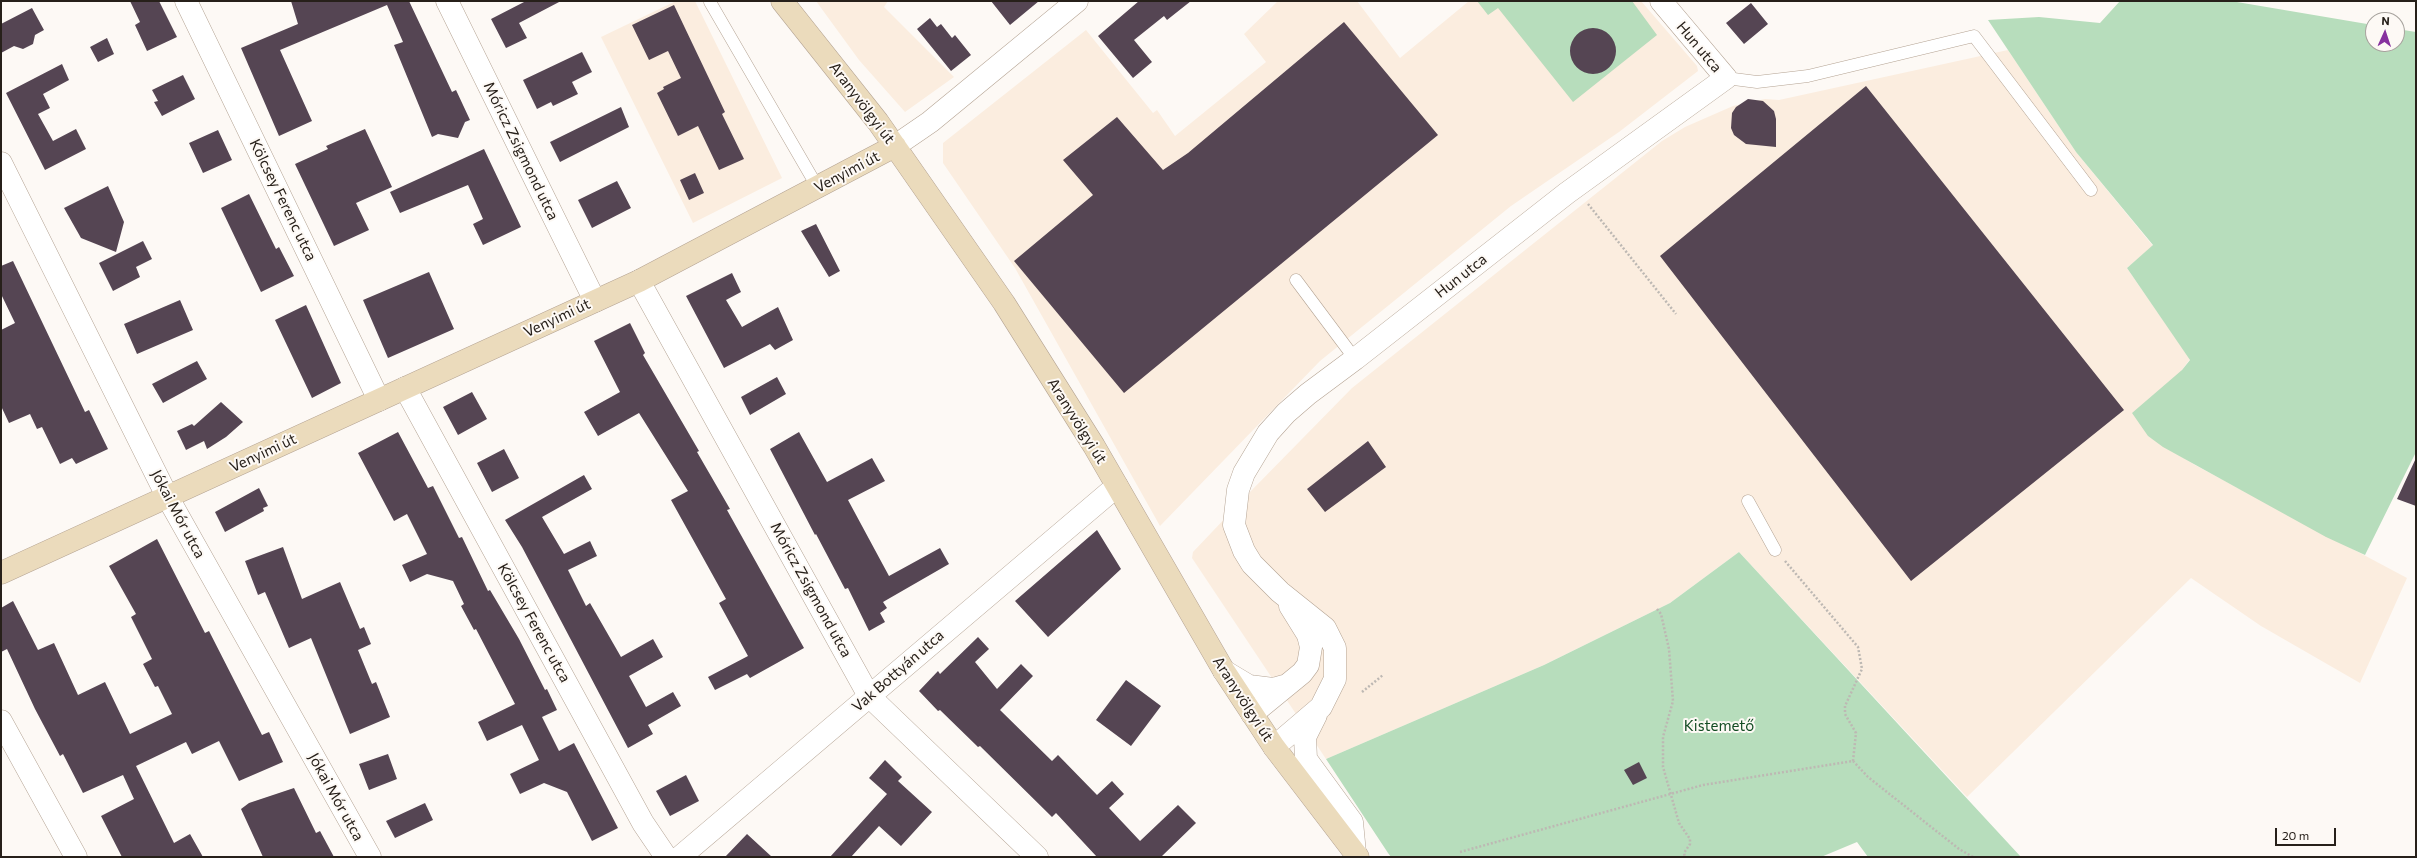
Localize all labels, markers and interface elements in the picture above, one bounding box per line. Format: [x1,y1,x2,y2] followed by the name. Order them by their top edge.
[2365,12,2405,52] north arrow
[2381,14,2390,27] text: N
[1673,18,1725,76] street label: Hun utca
[825,59,899,147] street label: Aranyvölgyi út
[480,79,562,223] street label: Móricz Zsigmond utca
[246,136,320,264] street label: Kölcsey Ferenc utca
[811,147,883,197] street label: Venyimi út
[1432,250,1490,302] street label: Hun utca
[521,295,593,341] street label: Venyimi út
[1044,375,1110,467] street label: Aranyvölgyi út
[227,430,299,476] street label: Venyimi út
[147,467,209,561] street label: Jókai Mór utca
[766,519,856,661] street label: Móricz Zsigmond utca
[494,560,574,686] street label: Kölcsey Ferenc utca
[848,626,948,716] street label: Vak Bottyán utca
[1209,653,1277,745] street label: Aranyvölgyi út
[1684,717,1754,735] park label: Kistemető
[304,750,368,844] street label: Jókai Mór utca
[2277,820,2338,846] scale bar
[2282,828,2309,842] text: 20 m

